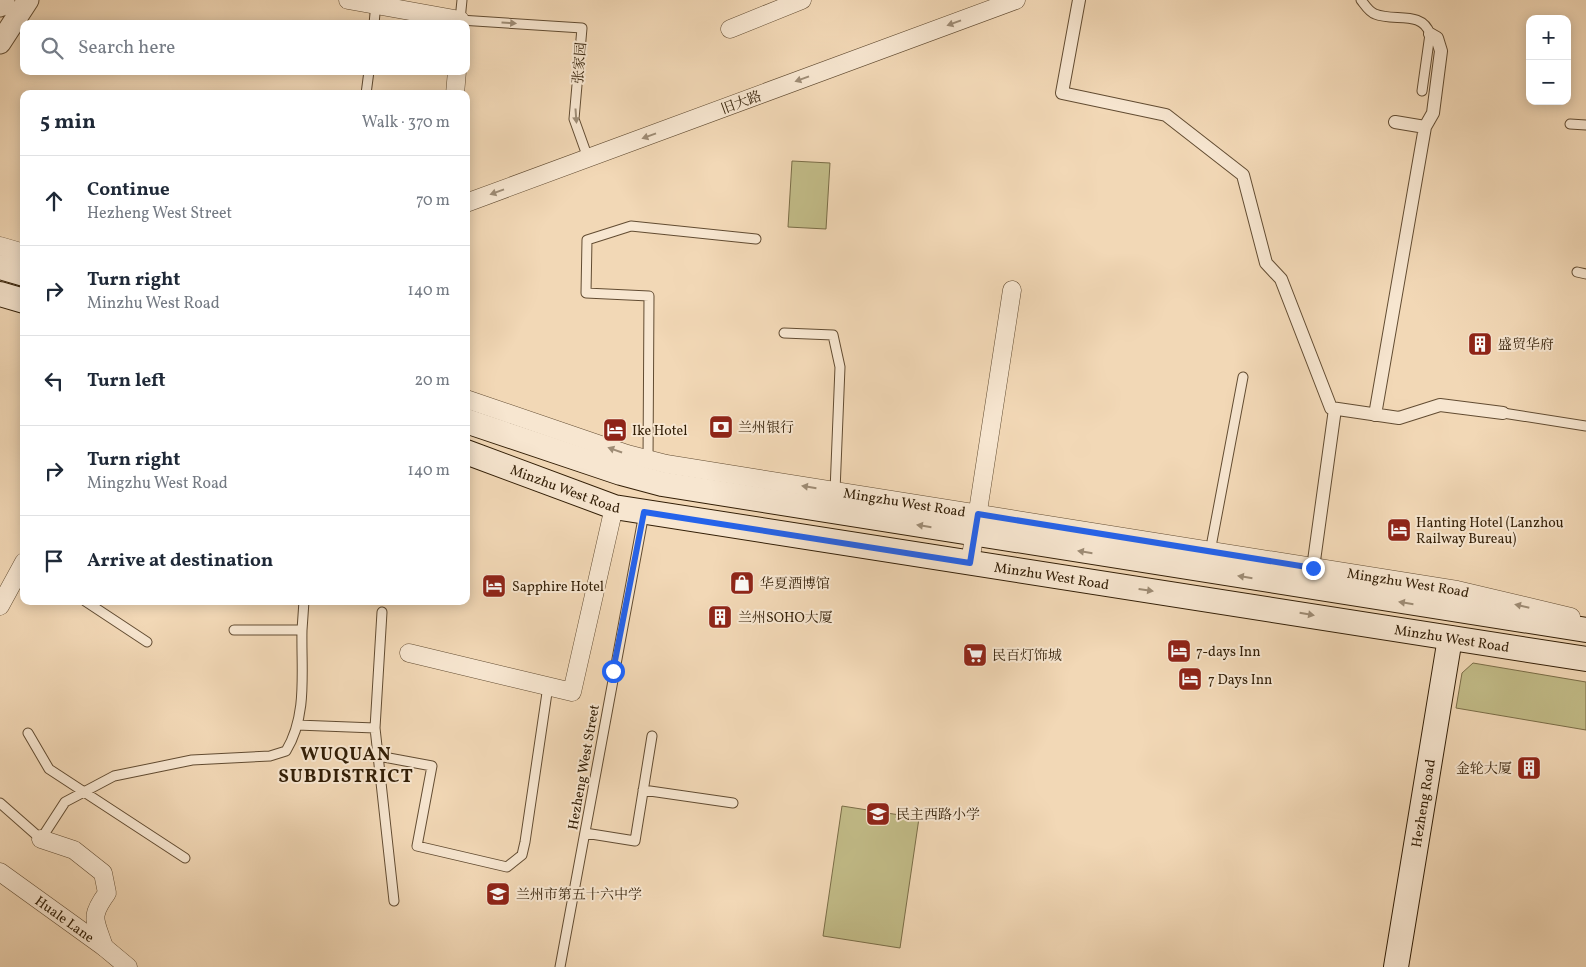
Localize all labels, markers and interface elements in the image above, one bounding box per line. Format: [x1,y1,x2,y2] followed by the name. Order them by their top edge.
[1526,15,1571,105] map controls
[1526,15,1571,60] button: +
[946,19,961,27] one-way arrow
[20,20,470,75] search box
[501,20,517,28] one-way arrow
[38,34,66,62] icon: search
[78,35,175,61] text: Search here
[569,41,592,85] street label: 张家园
[1526,60,1571,105] button: −
[794,75,809,83] one-way arrow
[719,87,764,120] street label: 旧大路
[40,108,96,137] text: 5 min
[572,109,580,125] one-way arrow
[362,112,450,134] text: Walk · 370 m
[642,133,657,140] one-way arrow
[87,177,170,203] text: Continue
[40,187,68,215] icon: ahead
[489,188,504,196] one-way arrow
[416,190,450,212] text: 70 m
[87,203,232,225] text: Hezheng West Street
[87,267,180,293] text: Turn right
[40,277,68,305] icon: right
[408,280,450,302] text: 140 m
[87,293,220,315] text: Minzhu West Road
[1467,331,1493,357] building icon: 盛贸华府
[1498,336,1554,355] place label: 盛贸华府
[40,367,68,395] icon: left
[87,368,166,394] text: Turn left
[415,370,450,392] text: 20 m
[708,414,734,440] bank icon: 兰州银行
[602,417,628,443] hotel icon: Ike Hotel
[738,419,794,438] place label: 兰州银行
[632,422,687,441] place label: Ike Hotel
[608,446,623,453] one-way arrow
[87,447,180,473] text: Turn right
[40,457,68,485] icon: right
[408,460,450,482] text: 140 m
[507,461,621,519] street label: Minzhu West Road
[87,473,228,495] text: Mingzhu West Road
[801,483,817,491] one-way arrow
[842,484,967,523] street label: Mingzhu West Road
[1416,514,1564,549] place label: Hanting Hotel (Lanzhou Railway Bureau)
[1386,517,1412,543] hotel icon: Hanting Hotel (Lanzhou Railway Bureau)
[916,522,932,530] one-way arrow
[40,547,68,575] icon: arrive
[1076,547,1092,555] one-way arrow
[87,548,273,574] text: Arrive at destination
[1302,557,1325,580] route end
[993,559,1111,595] street label: Minzhu West Road
[1346,565,1471,604] street label: Mingzhu West Road
[729,570,755,596] shop icon: 华夏酒博馆
[481,573,507,599] hotel icon: Sapphire Hotel
[1237,573,1253,581] one-way arrow
[760,575,830,594] place label: 华夏酒博馆
[512,578,604,597] place label: Sapphire Hotel
[1139,586,1155,594] one-way arrow
[1397,598,1413,606] one-way arrow
[1514,602,1529,610] one-way arrow
[707,604,733,630] building icon: 兰州SOHO大厦
[738,609,833,628] place label: 兰州SOHO大厦
[1299,610,1315,618] one-way arrow
[1393,621,1511,658] street label: Minzhu West Road
[1166,638,1192,664] hotel icon: 7-days Inn
[962,642,988,668] supermarket icon: 民百灯饰城
[1196,643,1261,662] place label: 7-days Inn
[992,647,1062,666] place label: 民百灯饰城
[602,660,625,683] route start
[1177,666,1203,692] hotel icon: 7 Days Inn
[1208,671,1272,690] place label: 7 Days Inn
[564,703,605,831] street label: Hezheng West Street
[278,742,414,790] district label: WUQUAN SUBDISTRICT
[1516,755,1542,781] building icon: 金轮大厦
[1408,758,1441,849] street label: Hezheng Road
[1456,760,1512,779] place label: 金轮大厦
[865,801,891,827] school or university icon: 民主西路小学
[896,806,980,825] place label: 民主西路小学
[485,881,511,907] school or university icon: 兰州市第五十六中学
[516,886,642,905] place label: 兰州市第五十六中学
[31,892,98,948] street label: Huale Lane

